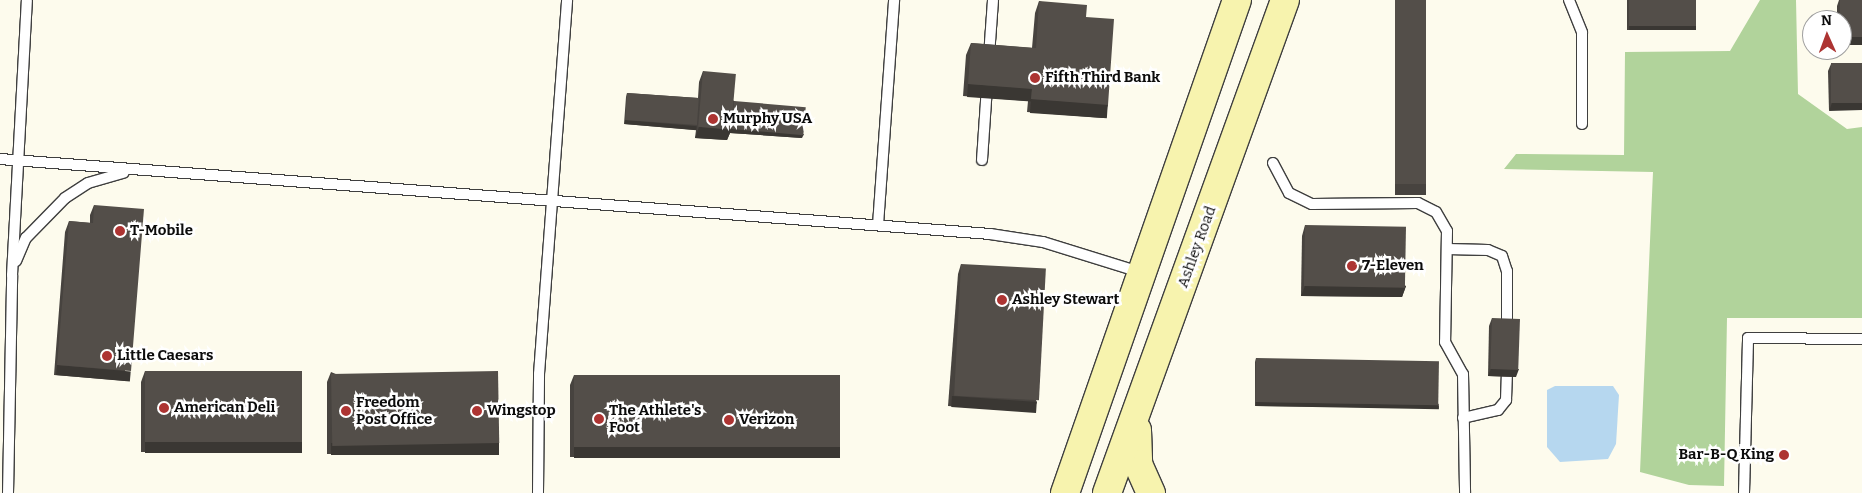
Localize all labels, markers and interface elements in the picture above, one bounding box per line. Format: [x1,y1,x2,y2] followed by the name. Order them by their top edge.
[1802,10,1852,60] north arrow
[1821,12,1832,29] text: N
[1045,69,1160,87] place label: Fifth Third Bank
[1029,72,1041,84] marker: Fifth Third Bank
[723,110,812,128] place label: Murphy USA
[707,113,719,125] marker: Murphy USA
[1174,204,1220,290] street label: Ashley Road
[130,222,193,240] place label: T-Mobile
[114,225,126,237] marker: T-Mobile
[1362,257,1424,275] place label: 7-Eleven
[1346,260,1358,272] marker: 7-Eleven
[1012,291,1119,309] place label: Ashley Stewart
[996,294,1008,306] marker: Ashley Stewart
[117,347,213,365] place label: Little Caesars
[101,350,113,362] marker: Little Caesars
[356,393,432,428] place label: Freedom Post Office
[174,399,275,417] place label: American Deli
[609,401,701,436] place label: The Athlete's Foot
[158,402,170,414] marker: American Deli
[487,402,556,420] place label: Wingstop
[340,405,352,417] marker: Freedom Post Office
[471,405,483,417] marker: Wingstop
[739,411,794,429] place label: Verizon
[593,413,605,425] marker: The Athlete's Foot
[723,414,735,426] marker: Verizon
[1678,446,1774,464] place label: Bar-B-Q King
[1778,449,1790,461] marker: Bar-B-Q King

